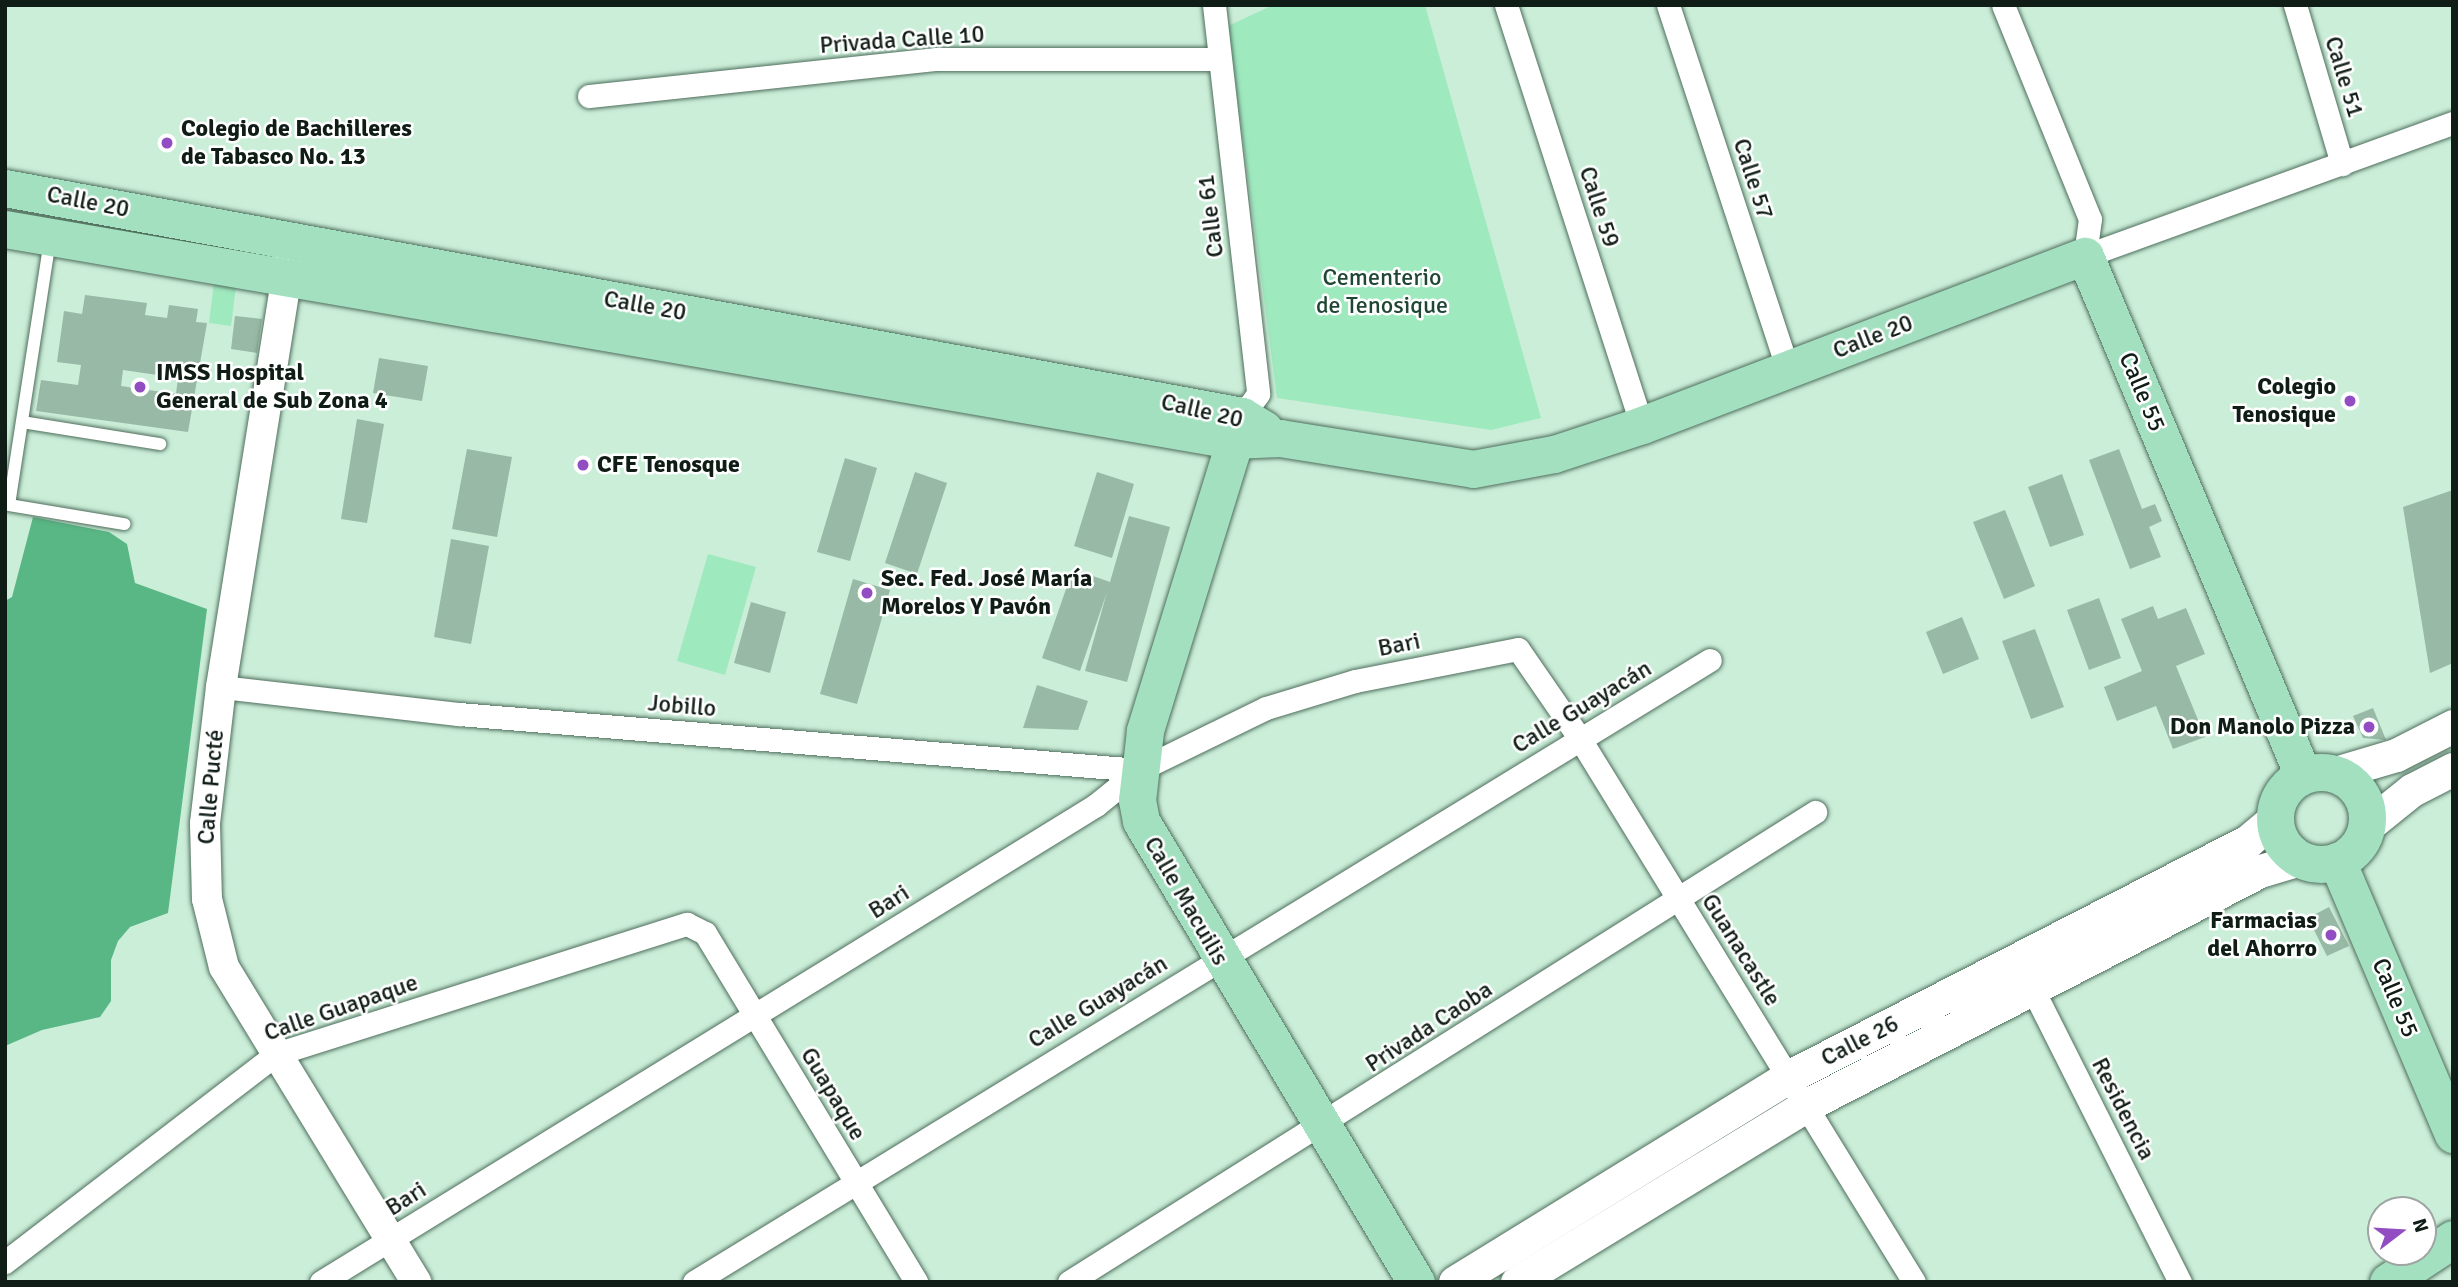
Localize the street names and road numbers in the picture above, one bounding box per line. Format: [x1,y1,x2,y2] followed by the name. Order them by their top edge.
[819,20,985,60] street label: Privada Calle 10
[2318,33,2370,121] street label: Calle 51
[1726,135,1780,223] street label: Calle 57
[1572,163,1626,251] street label: Calle 59
[1192,173,1230,259] street label: Calle 61
[44,180,132,224] street label: Calle 20
[601,285,689,327] street label: Calle 20
[1829,309,1917,365] street label: Calle 20
[2112,348,2172,436] street label: Calle 55
[1158,388,1246,434] street label: Calle 20
[1375,627,1423,663] street label: Bari
[1507,654,1657,760] street label: Calle Guayacán
[647,689,717,723] street label: Jobillo
[192,728,230,846] street label: Calle Pucté
[1138,832,1234,970] street label: Calle Macuilis
[863,879,915,925] street label: Bari
[1695,888,1787,1012] street label: Guanacastle
[1023,949,1173,1055] street label: Calle Guayacán
[2365,954,2425,1042] street label: Calle 55
[260,968,422,1048] street label: Calle Guapaque
[1360,975,1498,1079] street label: Privada Caoba
[1816,1009,1904,1073] street label: Calle 26
[794,1042,872,1146] street label: Guapaque
[2085,1053,2161,1165] street label: Residencia
[380,1176,432,1222] street label: Bari

